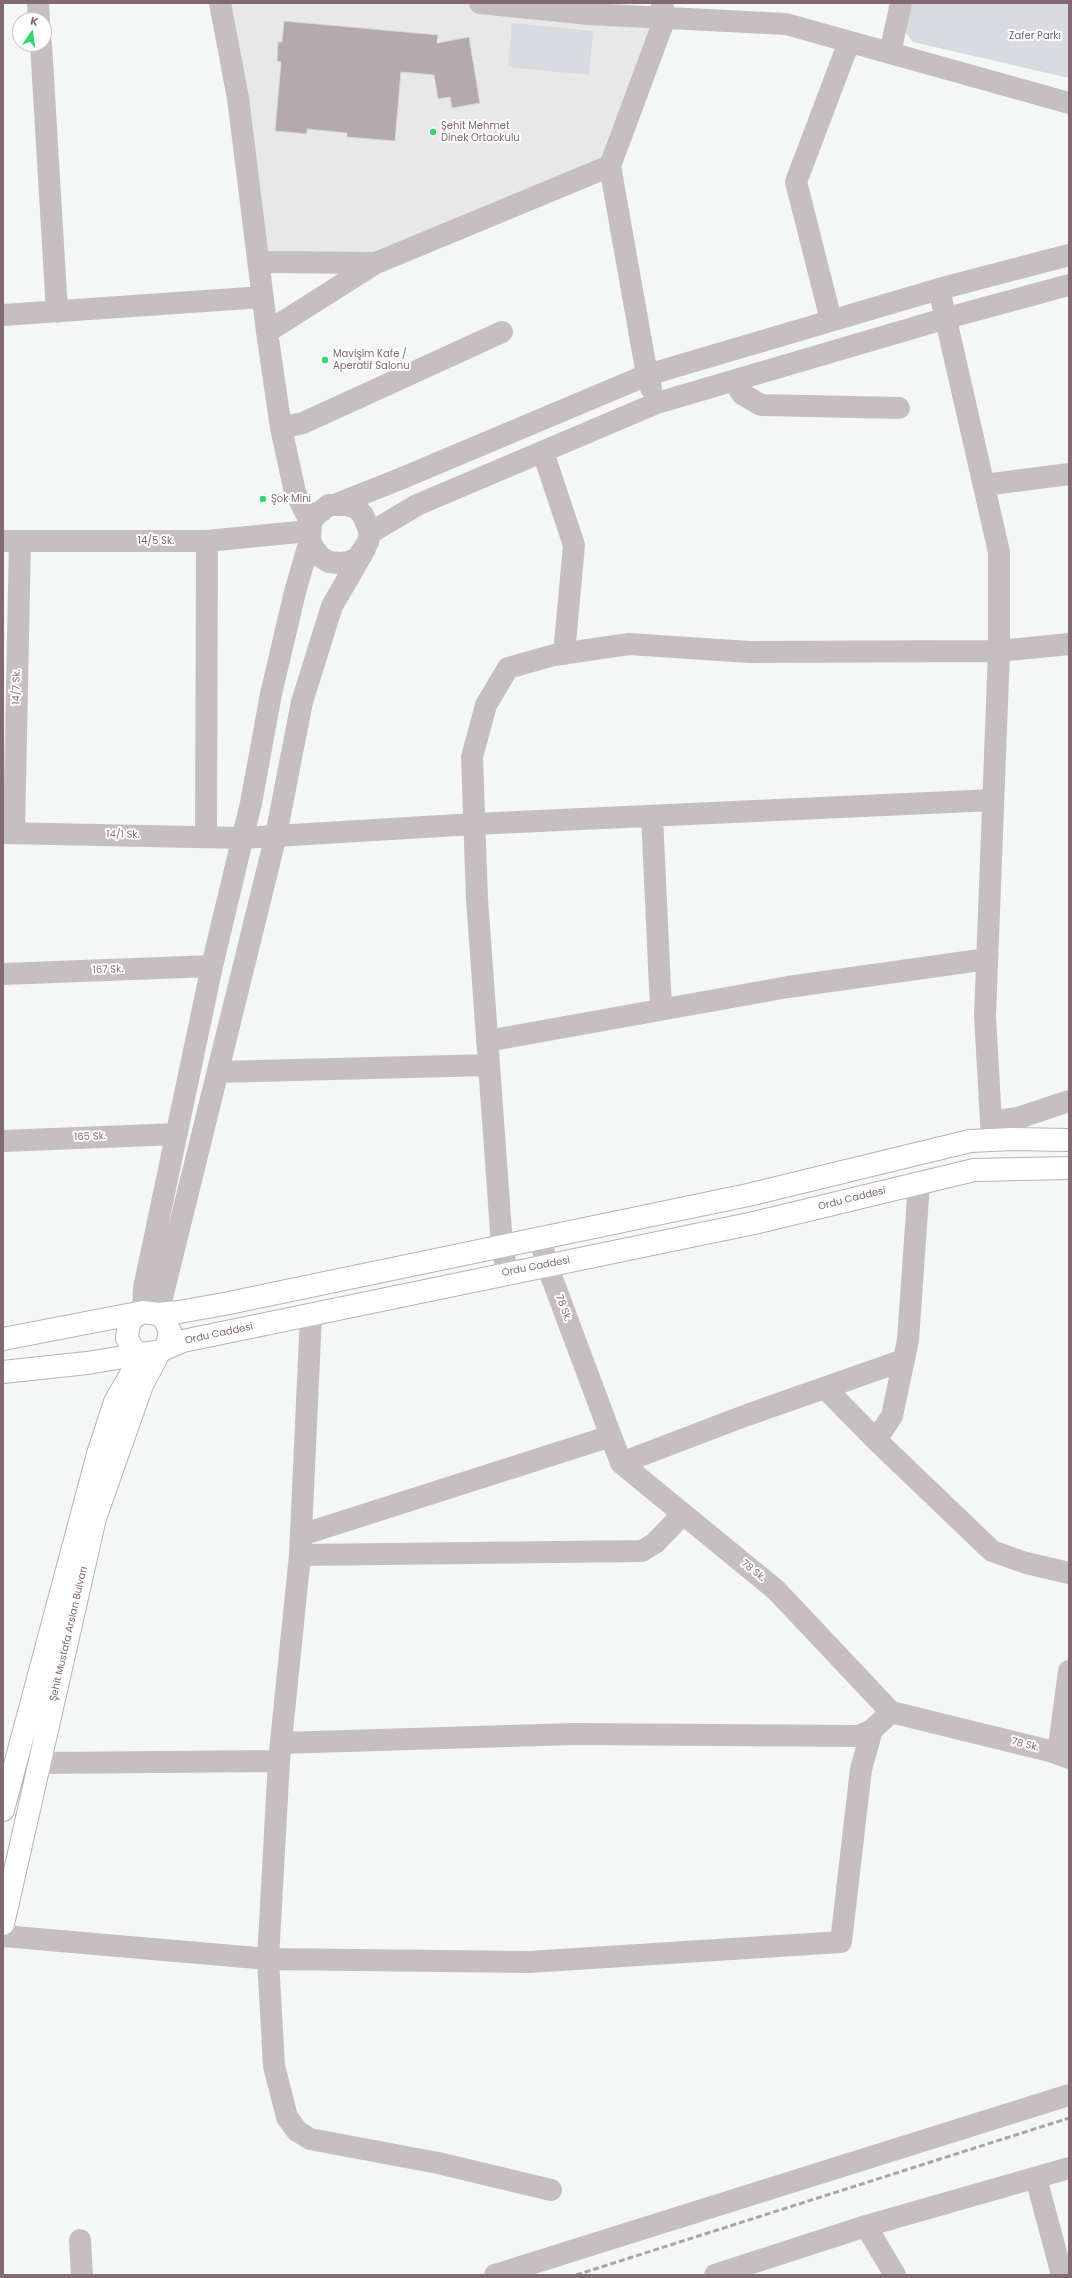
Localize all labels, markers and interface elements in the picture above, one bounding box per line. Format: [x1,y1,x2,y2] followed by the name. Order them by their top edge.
[12,12,52,52] north arrow
[29,13,40,30] text: K
[1009,30,1061,42] park label: Zafer Parkı
[441,120,520,144] place label: Şehit Mehmet Dinek Ortaokulu
[428,127,438,137] marker: Şehit Mehmet Dinek Ortaokulu
[333,348,410,372] place label: Mavişim Kafe / Aperatif Salonu
[320,355,330,365] marker: Mavişim Kafe / Aperatif Salonu
[271,493,311,505] place label: Şok Mini
[258,494,268,504] marker: Şok Mini
[138,535,174,547] street label: 14/5 Sk.
[11,669,23,705] street label: 14/7 Sk.
[106,829,140,841] street label: 14/1 Sk.
[92,963,124,977] street label: 167 Sk.
[74,1130,106,1144] street label: 165 Sk.
[817,1185,887,1213] street label: Ordu Caddesi
[501,1254,571,1280] street label: Ordu Caddesi
[552,1293,574,1323] street label: 78 Sk.
[184,1321,254,1347] street label: Ordu Caddesi
[739,1558,767,1584] street label: 78 Sk.
[48,1565,90,1703] street label: Şehit Mustafa Arslan Bulvarı
[1010,1736,1040,1754] street label: 78 Sk.

